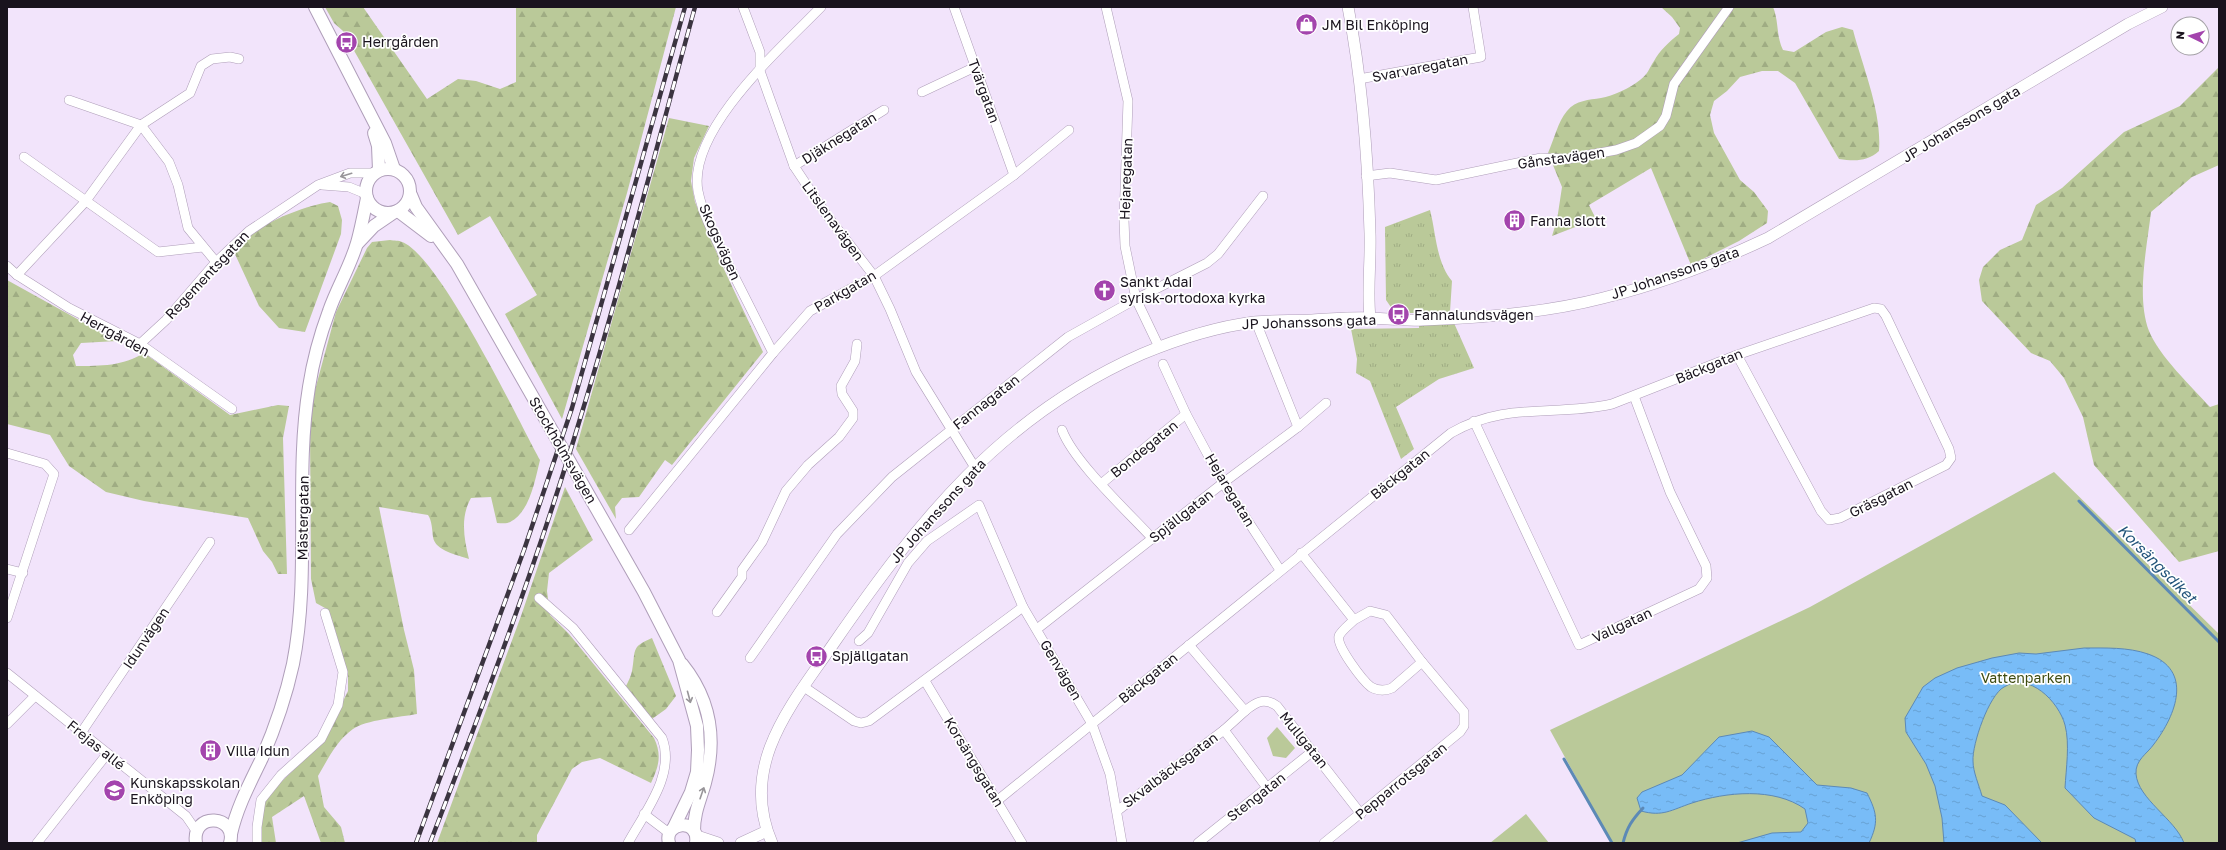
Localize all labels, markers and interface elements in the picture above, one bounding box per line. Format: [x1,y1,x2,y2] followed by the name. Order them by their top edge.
[1294,12,1320,38] shop icon: JM Bil Enköping
[1322,16,1429,33] place label: JM Bil Enköping
[2170,16,2210,56] north arrow
[334,29,360,55] bus stop icon: Herrgården
[2173,30,2186,40] text: N
[362,33,439,50] place label: Herrgården
[1371,50,1469,85] street label: Svarvaregatan
[965,57,1004,125] street label: Tvärgatan
[1899,82,2023,165] street label: JP Johanssons gata
[798,108,879,167] street label: Djäknegatan
[1116,138,1135,220] street label: Hejaregatan
[1516,143,1606,172] street label: Gånstavägen
[340,172,353,179] one-way arrow
[799,178,868,264] street label: Litslenavägen
[696,201,745,283] street label: Skogsvägen
[1501,208,1527,234] building icon: Fanna slott
[1530,212,1606,229] place label: Fanna slott
[161,227,252,322] street label: Regementsgatan
[1609,243,1741,302] street label: JP Johanssons gata
[811,266,879,315] street label: Parkgatan
[1120,273,1265,306] place label: Sankt Adai syrisk-ortodoxa kyrka
[1092,277,1118,303] church icon: Sankt Adai syrisk-ortodoxa kyrka
[1385,302,1411,328] bus stop icon: Fannalundsvägen
[1414,306,1534,323] place label: Fannalundsvägen
[78,308,153,360] street label: Herrgården
[1242,311,1376,332] street label: JP Johanssons gata
[1673,344,1745,387] street label: Bäckgatan
[949,370,1022,433] street label: Fannagatan
[526,393,601,506] street label: Stockholmsvägen
[1107,416,1181,481] street label: Bondegatan
[1367,445,1433,503] street label: Bäckgatan
[1202,450,1259,529] street label: Hejaregatan
[886,455,989,566] street label: JP Johanssons gata
[1846,474,1915,521] street label: Gräsgatan
[293,475,312,561] street label: Mästergatan
[1145,485,1216,546] street label: Spjällgatan
[2114,520,2202,608] water label: Korsängsdiket
[1589,603,1654,646] street label: Vallgatan
[119,604,172,672] street label: Idunvägen
[1037,637,1086,703] street label: Genvägen
[804,643,830,669] bus stop icon: Spjällgatan
[832,647,909,664] place label: Spjällgatan
[1115,649,1181,707] street label: Bäckgatan
[1981,669,2071,686] park label: Vattenparken
[686,691,693,704] one-way arrow
[1276,708,1332,771] street label: Mullgatan
[941,714,1008,810] street label: Korsängsgatan
[64,716,129,773] street label: Frejas allé
[1119,728,1221,811] street label: Skvalbäcksgatan
[198,738,224,764] building icon: Villa Idun
[1351,738,1450,823] street label: Pepparrotsgatan
[226,742,290,759] place label: Villa Idun
[1223,769,1288,825] street label: Stengatan
[130,774,240,807] place label: Kunskapsskolan Enköping
[102,778,128,804] school or university icon: Kunskapsskolan Enköping
[698,788,706,800] one-way arrow

